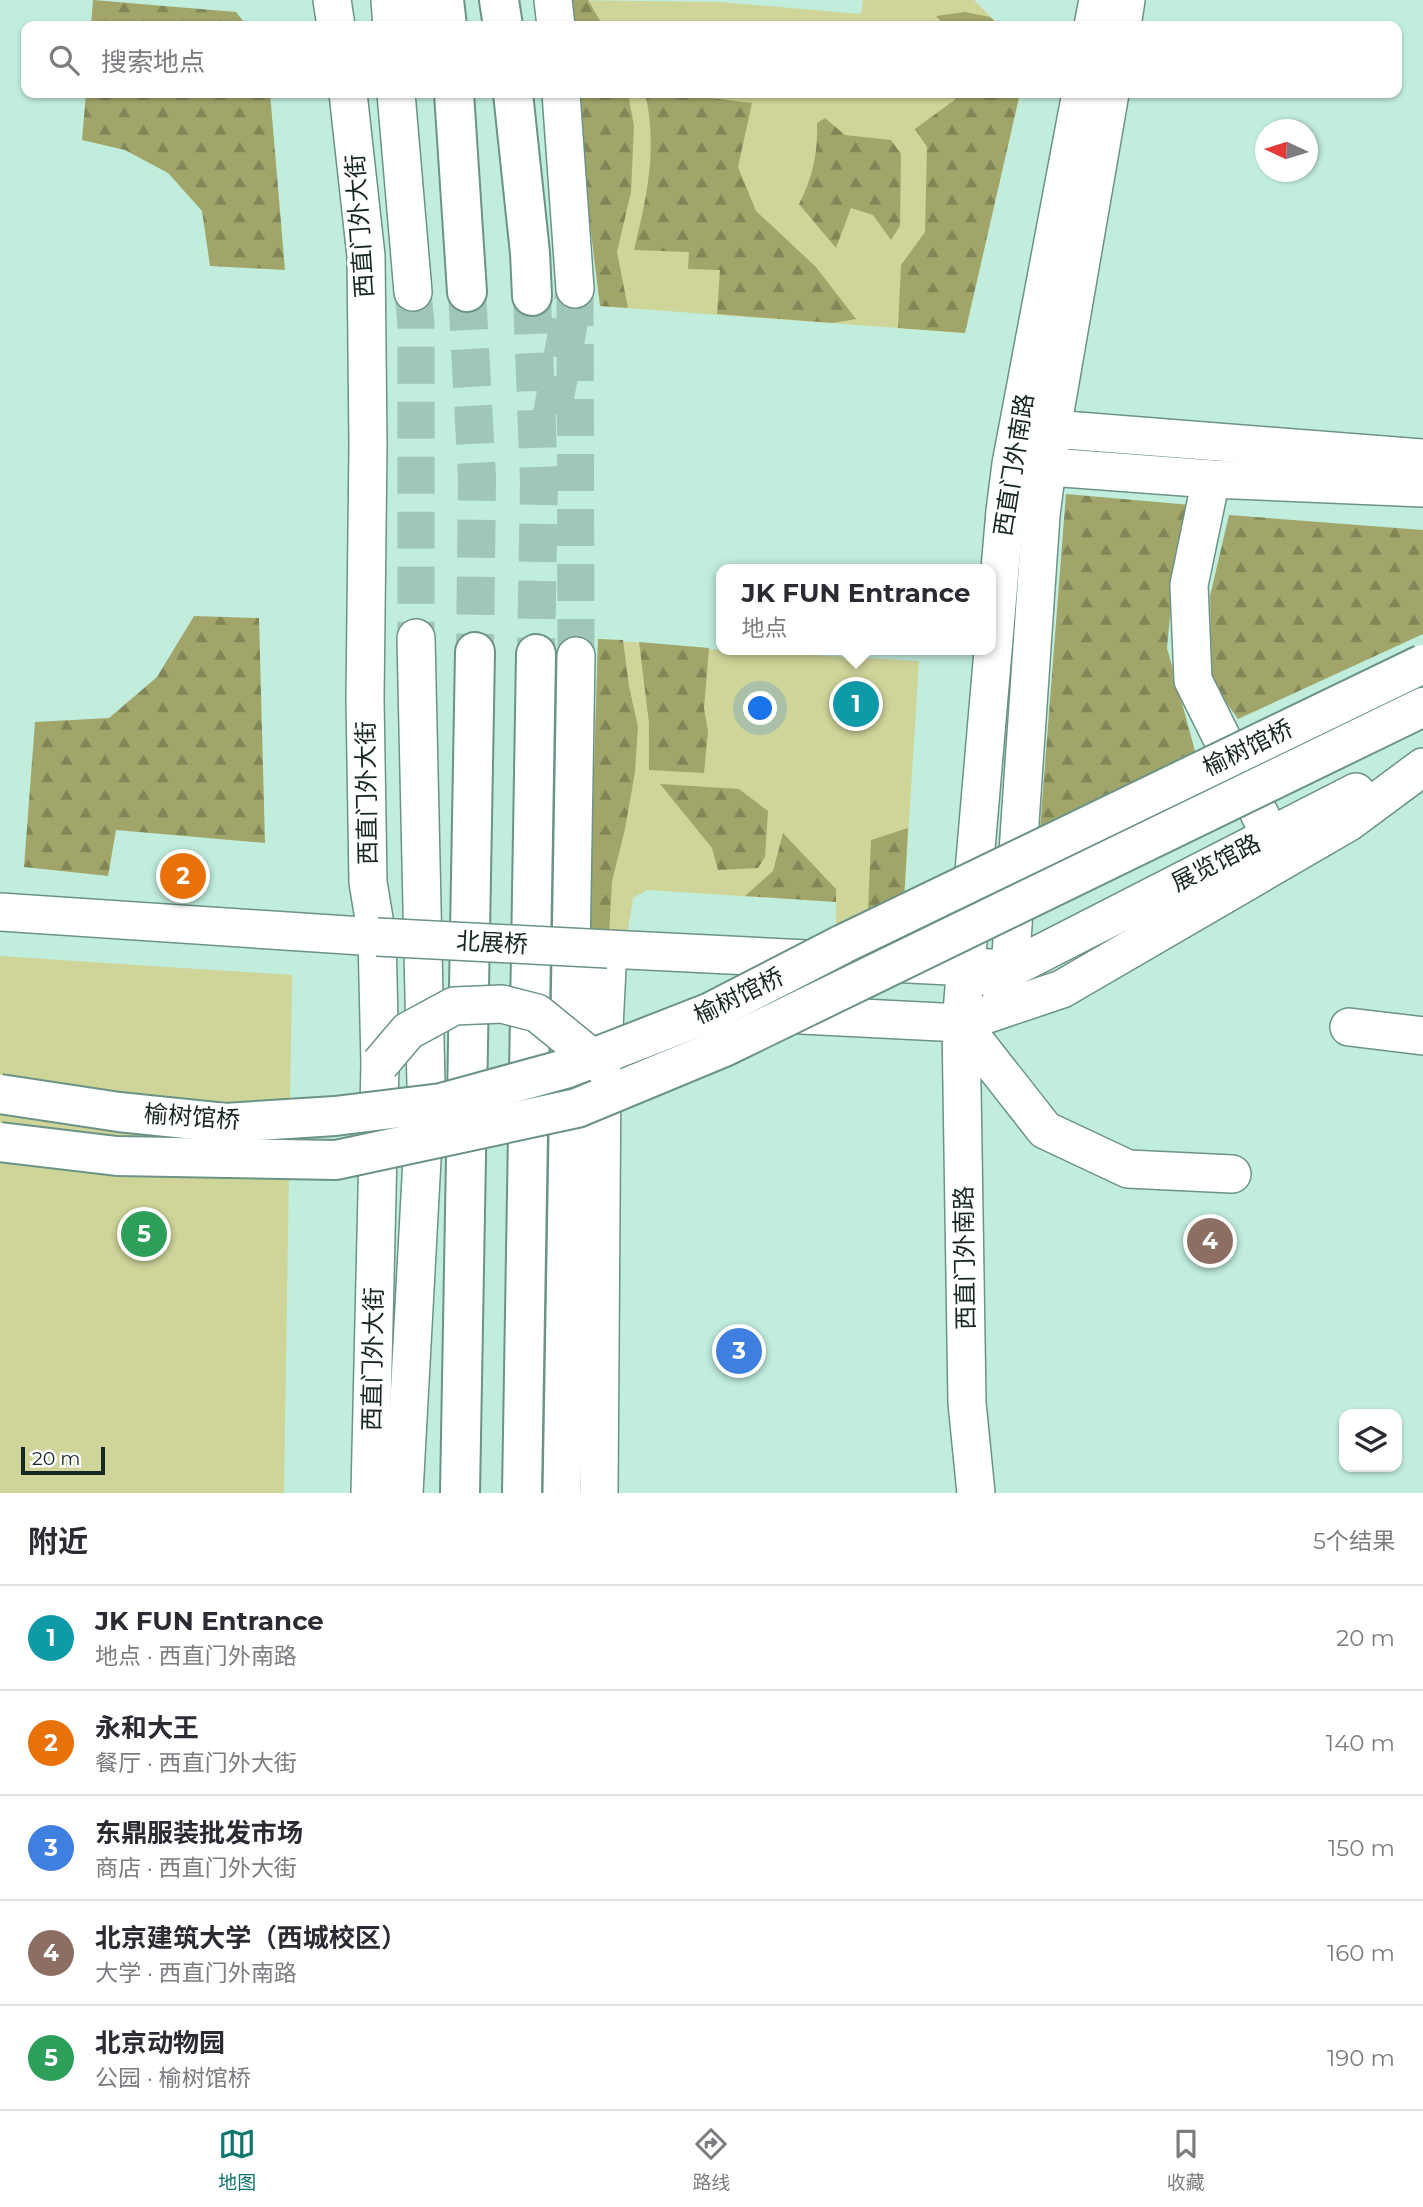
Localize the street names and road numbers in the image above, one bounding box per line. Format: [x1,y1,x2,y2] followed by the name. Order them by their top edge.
[340,153,379,299] street label: 西直门外大街
[988,392,1039,538] street label: 西直门外南路
[1198,713,1297,782] street label: 榆树馆桥
[351,721,382,865] street label: 西直门外大街
[1166,828,1265,897] street label: 展览馆路
[455,926,529,959] street label: 北展桥
[689,961,788,1030] street label: 榆树馆桥
[143,1099,241,1134] street label: 榆树馆桥
[949,1186,980,1330] street label: 西直门外南路
[357,1287,388,1431] street label: 西直门外大街

